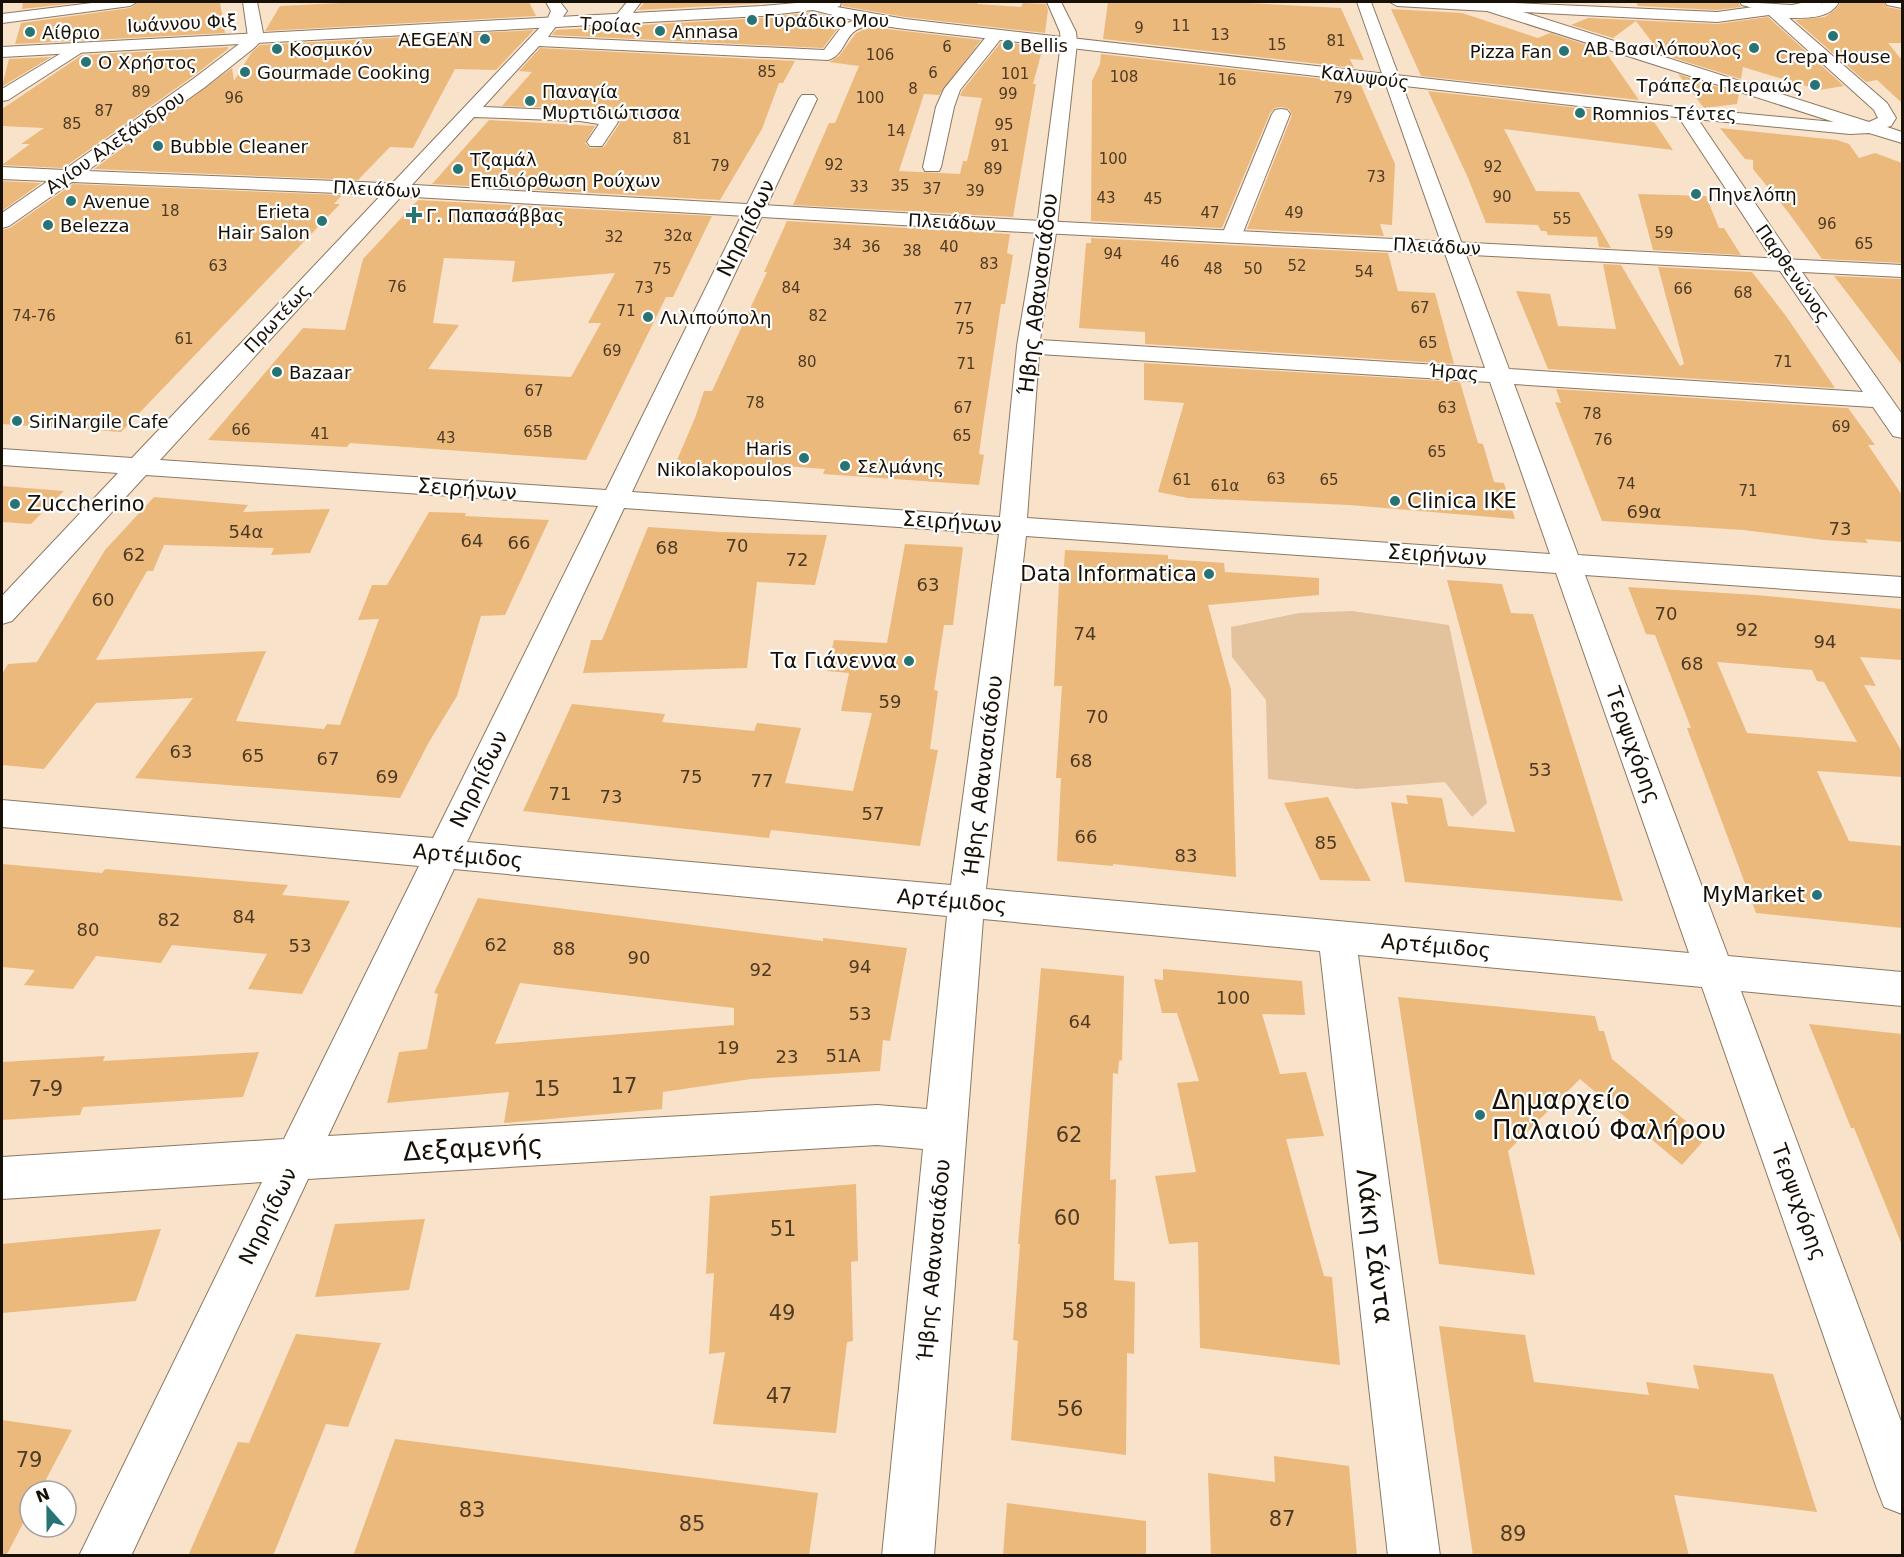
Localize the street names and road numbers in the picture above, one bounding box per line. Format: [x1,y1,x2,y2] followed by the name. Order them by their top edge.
[127,10,237,36] street label: Ιωάννου Φιξ
[579,13,642,37] street label: Τροίας
[1320,61,1410,93] street label: Καλυψούς
[42,86,188,198] street label: Αγίου Αλεξάνδρου
[333,176,421,202] street label: Πλειάδων
[712,176,780,280] street label: Νηρηίδων
[1014,192,1062,397] street label: Ήβης Αθανασιάδου
[908,209,996,235] street label: Πλειάδων
[1752,220,1834,326] street label: Παρθενώνος
[1393,233,1481,259] street label: Πλειάδων
[240,279,314,357] street label: Πρωτέως
[1428,360,1479,384] street label: Ήρας
[417,474,517,504] street label: Σειρήνων
[902,507,1002,537] street label: Σειρήνων
[1387,540,1487,570] street label: Σειρήνων
[959,674,1007,879] street label: Ήβης Αθανασιάδου
[1600,682,1665,807] street label: Τερψιχόρης
[445,727,513,831] street label: Νηρηίδων
[412,839,524,873] street label: Αρτέμιδος
[896,884,1008,918] street label: Αρτέμιδος
[1380,929,1492,963] street label: Αρτέμιδος
[402,1129,544,1167] street label: Δεξαμενής
[1766,1139,1831,1264] street label: Τερψιχόρης
[913,1158,955,1363] street label: Ήβης Αθανασιάδου
[234,1164,302,1268] street label: Νηρηίδων
[1351,1167,1399,1325] street label: Λάκη Σάντα

